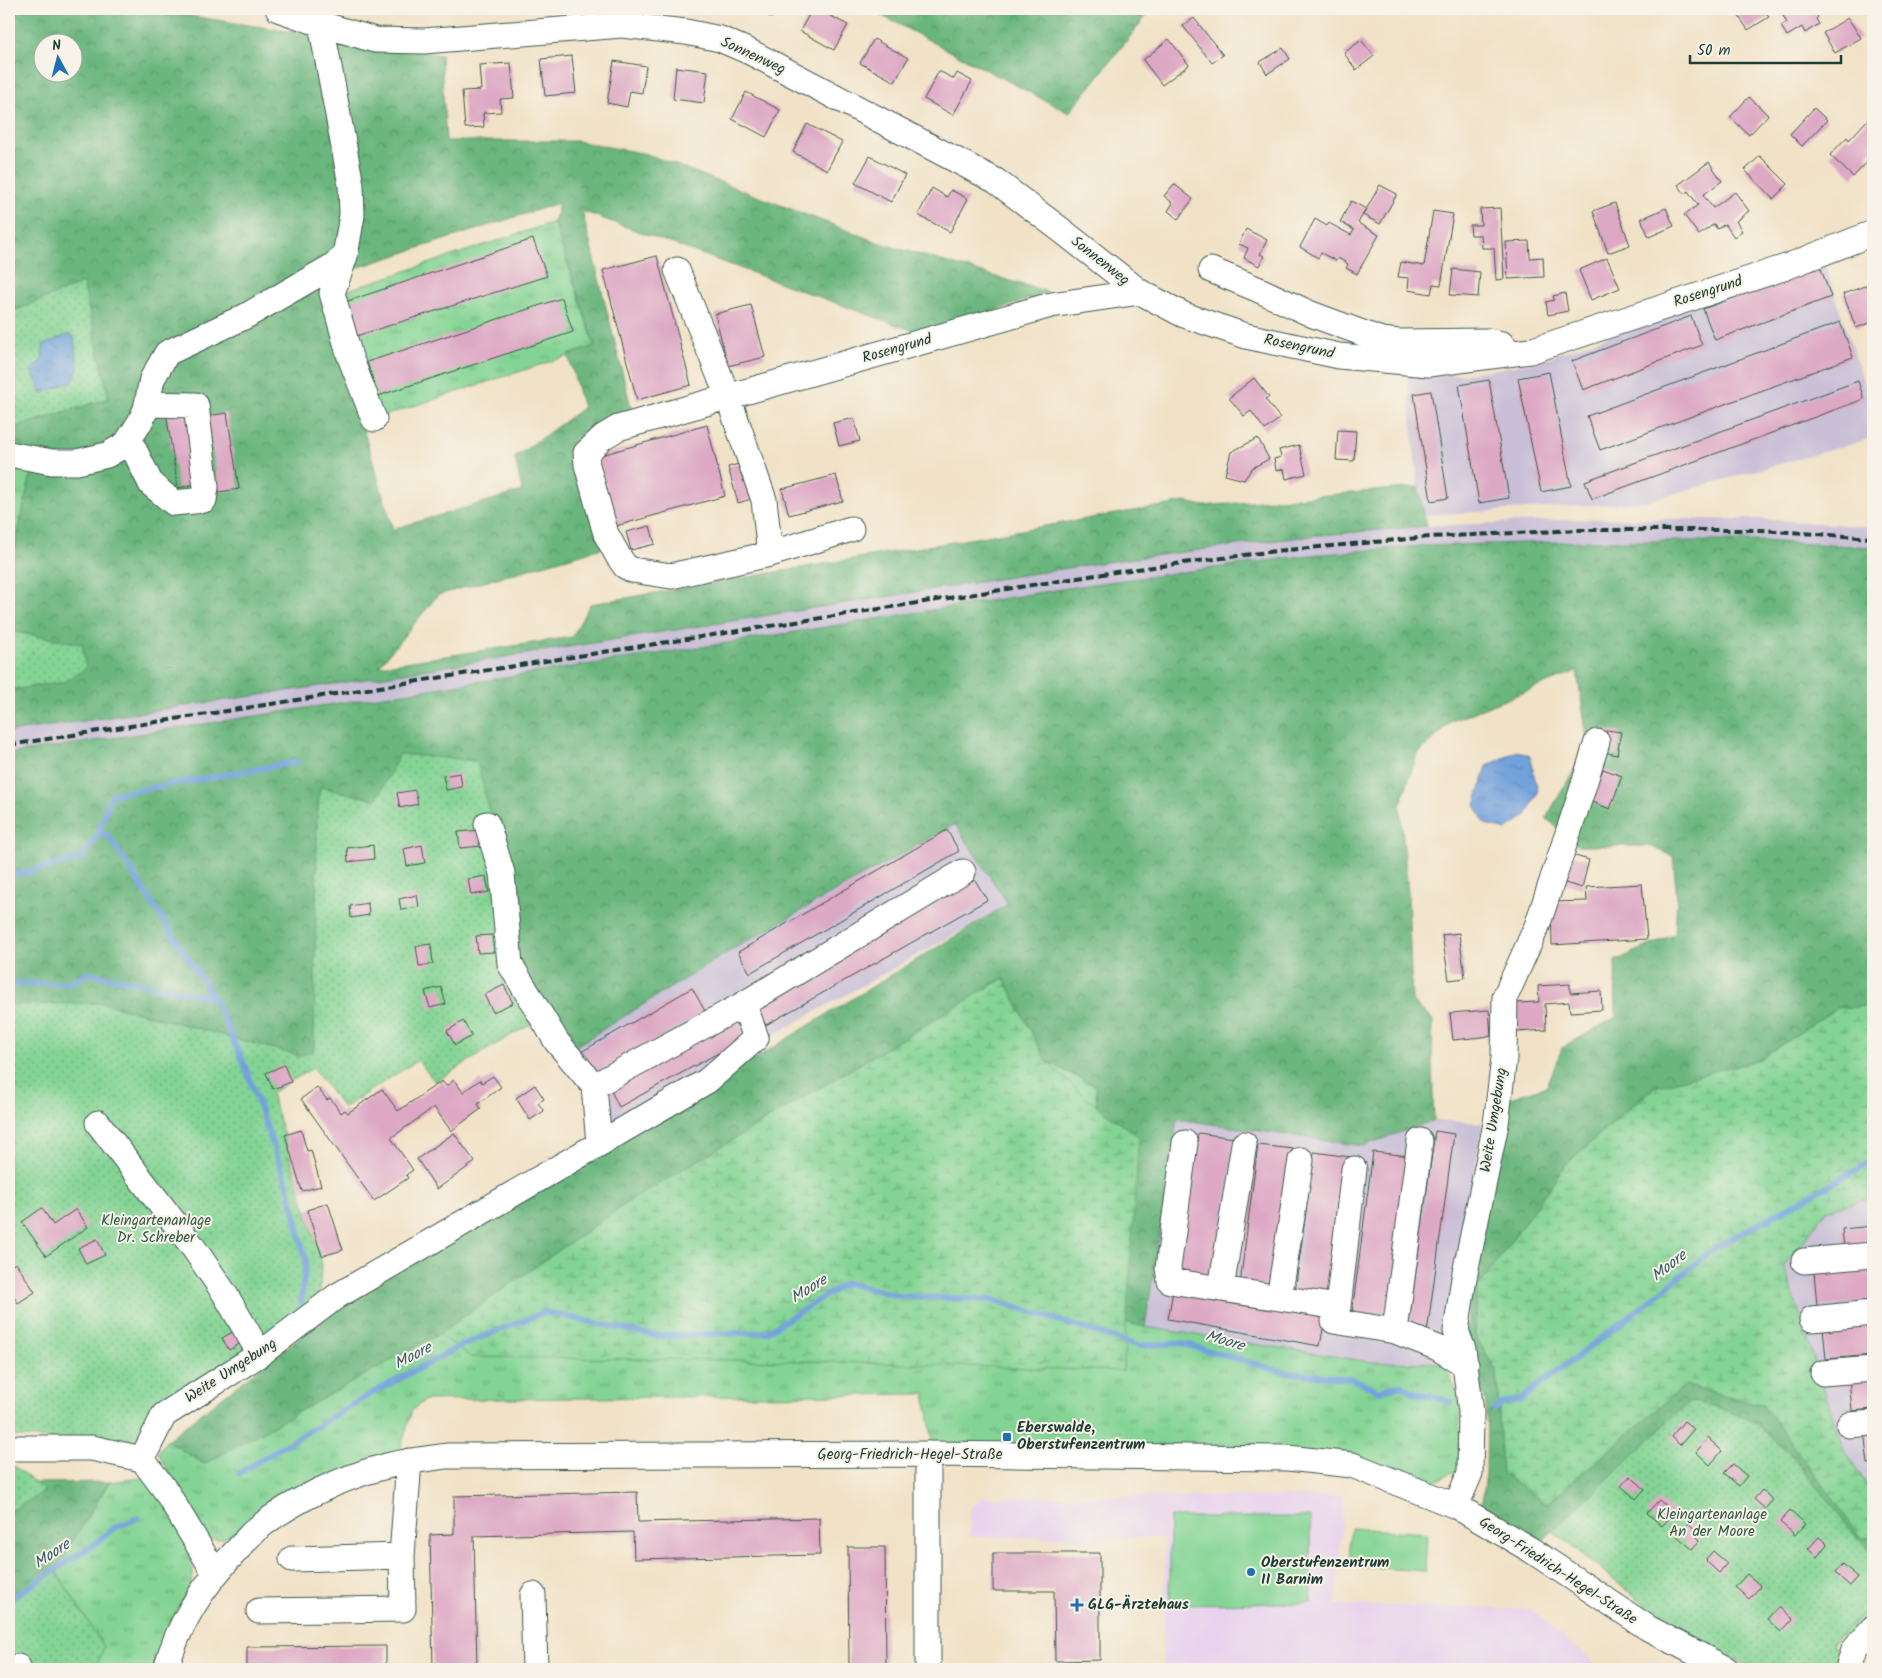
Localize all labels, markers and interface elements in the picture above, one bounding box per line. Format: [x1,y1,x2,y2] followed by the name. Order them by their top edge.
[716,30,790,82] street label: Sonnenweg
[32,32,82,82] north arrow
[1690,32,1841,64] scale bar
[51,35,62,58] text: N
[1697,39,1731,63] text: 50 m
[1065,230,1135,292] street label: Sonnenweg
[1670,269,1746,314] street label: Rosengrund
[859,327,935,370] street label: Rosengrund
[1262,328,1337,366] street label: Rosengrund
[1474,1066,1514,1174] street label: Weite Umgebung
[101,1209,211,1250] park label: Kleingartenanlage Dr. Schreber
[1646,1243,1694,1288] water label: Moore
[786,1267,834,1310] water label: Moore
[1203,1324,1249,1359] water label: Moore
[180,1332,282,1410] street label: Weite Umgebung
[390,1335,438,1376] water label: Moore
[1017,1416,1145,1457] place label: Eberswalde, Oberstufenzentrum
[1001,1431,1013,1443] marker: Eberswalde, Oberstufenzentrum
[818,1443,1003,1467] street label: Georg-Friedrich-Hegel-Straße
[1657,1503,1767,1544] park label: Kleingartenanlage An der Moore
[1474,1511,1642,1632] street label: Georg-Friedrich-Hegel-Straße
[29,1532,77,1575] water label: Moore
[1261,1551,1389,1592] place label: Oberstufenzentrum II Barnim
[1245,1566,1257,1578] marker: Oberstufenzentrum II Barnim
[1088,1593,1189,1617] place label: GLG-Ärztehaus
[1070,1598,1084,1612] marker: GLG-Ärztehaus

